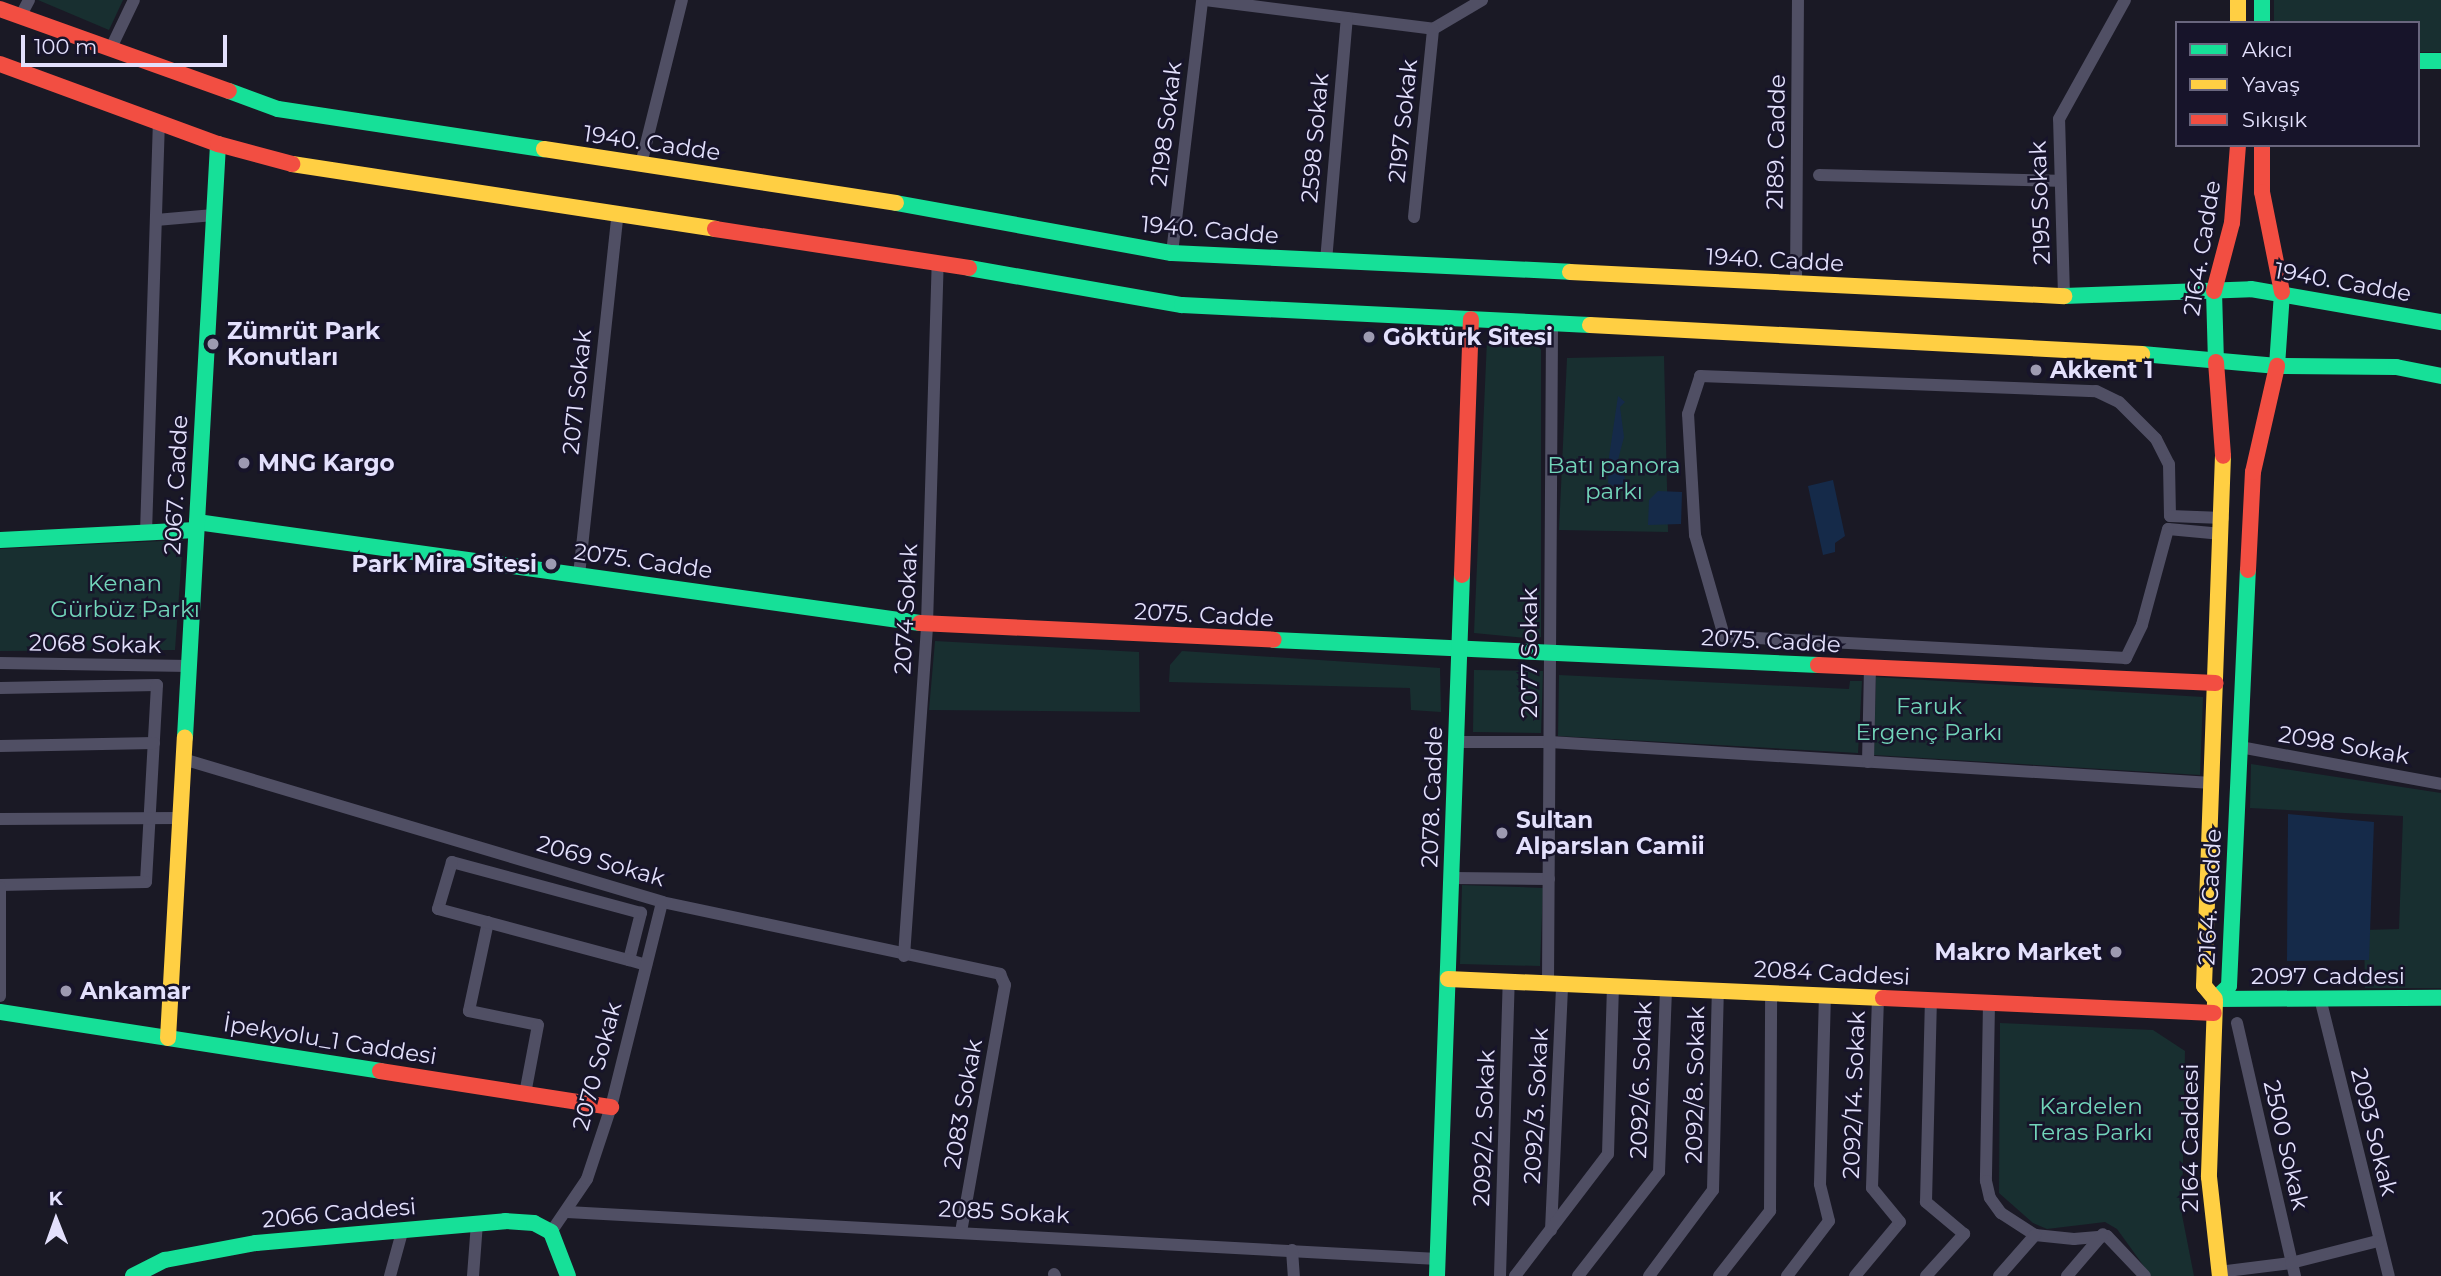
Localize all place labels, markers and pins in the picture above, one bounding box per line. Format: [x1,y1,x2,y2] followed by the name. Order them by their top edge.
[227,317,380,371] place label: Zümrüt Park Konutları
[1383,323,1553,351] place label: Göktürk Sitesi
[1361,329,1377,345] marker: Göktürk Sitesi
[205,336,221,352] marker: Zümrüt Park Konutları
[2050,356,2153,384] place label: Akkent 1
[2028,362,2044,378] marker: Akkent 1
[258,449,395,477] place label: MNG Kargo
[236,455,252,471] marker: MNG Kargo
[351,550,537,578] place label: Park Mira Sitesi
[543,556,559,572] marker: Park Mira Sitesi
[1516,806,1705,860] place label: Sultan Alparslan Camii
[1494,825,1510,841] marker: Sultan Alparslan Camii
[1935,938,2102,966] place label: Makro Market
[2108,944,2124,960] marker: Makro Market
[80,977,191,1005] place label: Ankamar
[58,983,74,999] marker: Ankamar

